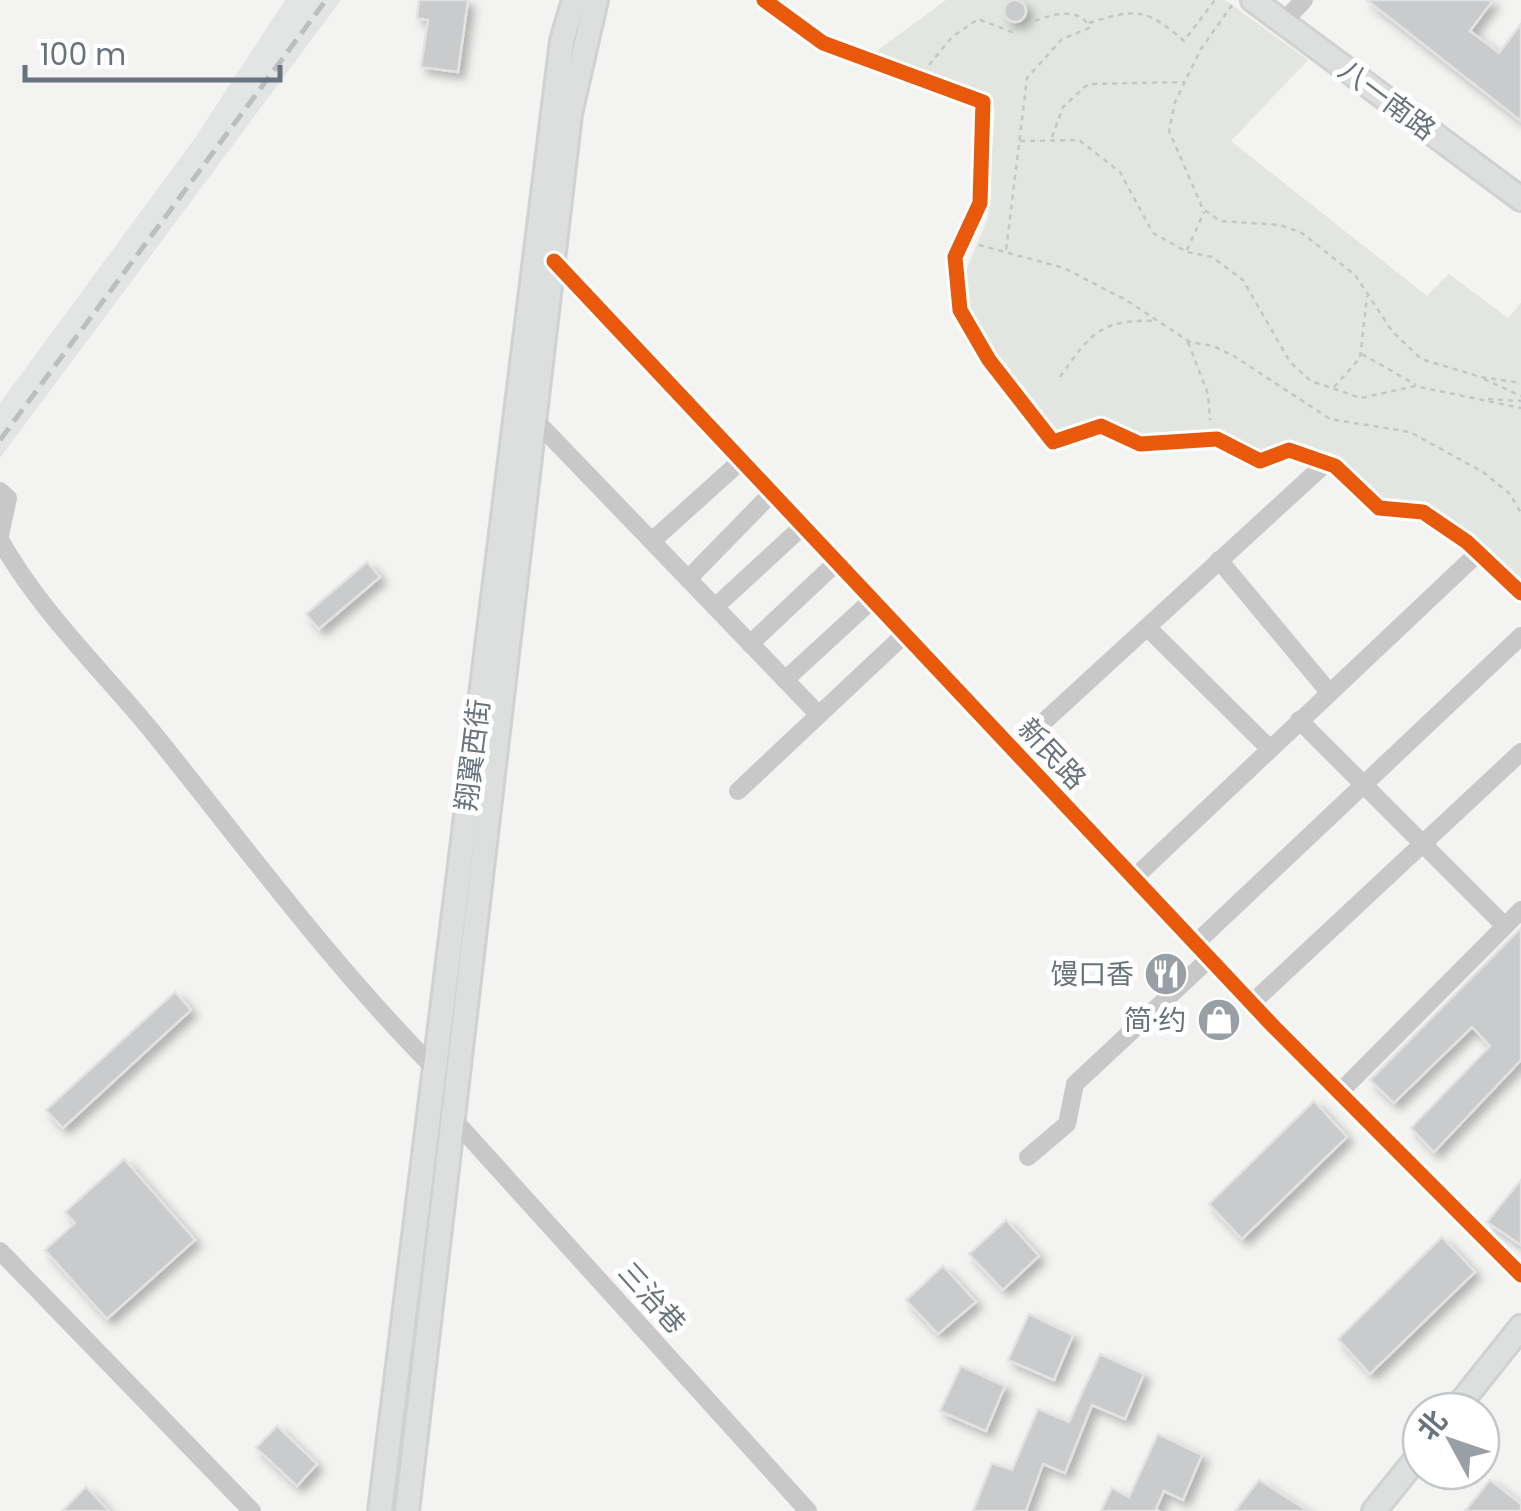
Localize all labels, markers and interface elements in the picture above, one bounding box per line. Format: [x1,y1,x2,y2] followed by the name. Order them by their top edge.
[25,20,280,82] scale bar
[40,33,126,76] text: 100 m
[1331,51,1443,149] street label: 八一南路
[447,697,499,813] street label: 翔翼西街
[1009,710,1095,798] street label: 新民路
[1143,951,1189,997] restaurant icon: 馒口香
[1050,955,1134,994] place label: 馒口香
[1196,997,1242,1043] shop icon: 简·约
[1124,1001,1186,1040] place label: 简·约
[609,1254,695,1342] street label: 三治巷
[1401,1391,1501,1491] north arrow
[1408,1402,1456,1449] text: 北

